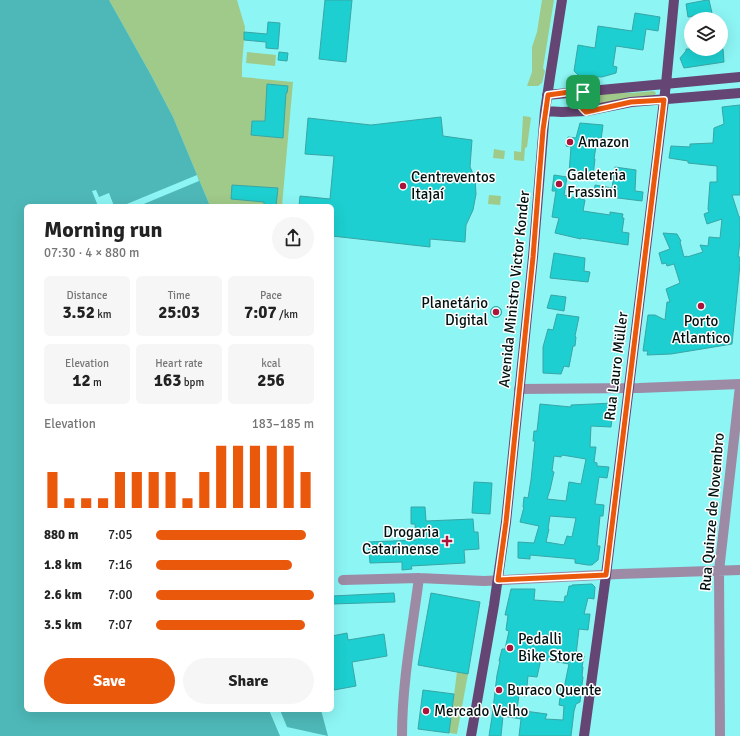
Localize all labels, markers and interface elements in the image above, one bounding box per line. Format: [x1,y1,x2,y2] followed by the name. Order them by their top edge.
[684,12,728,56] map controls
[684,12,728,56] button: layers
[566,75,600,109] pin
[572,81,594,103] icon: arrive
[578,133,629,151] place label: Amazon
[565,137,575,147] marker: Amazon
[567,166,626,201] place label: Galeteria Frassini
[411,168,496,203] place label: Centreventos Itajaí
[554,179,564,189] marker: Galeteria Frassini
[398,181,408,191] marker: Centreventos Itajaí
[495,189,533,388] street label: Avenida Ministro Victor Konder
[44,216,163,243] text: Morning run
[272,217,314,259] button: share
[44,245,139,261] text: 07:30 · 4 × 880 m
[67,289,107,302] text: Distance
[168,289,190,302] text: Time
[260,289,282,302] text: Pace
[421,294,488,329] place label: Planetário Digital
[696,301,706,311] marker: Porto Atlantico
[62,302,95,323] text: 3.52
[158,302,200,323] text: 25:03
[244,302,277,323] text: 7:07
[491,307,501,317] marker: Planetário Digital
[95,308,112,321] text: km
[277,308,298,321] text: /km
[600,310,632,421] street label: Rua Lauro Müller
[672,312,730,347] place label: Porto Atlantico
[65,357,109,370] text: Elevation
[155,357,203,370] text: Heart rate
[261,357,281,370] text: kcal
[72,370,91,391] text: 12
[154,370,181,391] text: 163
[257,370,285,391] text: 256
[91,376,102,389] text: m
[181,376,204,389] text: bpm
[44,416,96,432] text: Elevation
[252,416,314,432] text: 183–185 m
[696,432,728,592] street label: Rua Quinze de Novembro
[362,523,439,558] place label: Drogaria Catarinense
[44,527,78,543] text: 880 m
[108,527,133,543] text: 7:05
[442,536,452,546] marker: Drogaria Catarinense
[44,557,82,573] text: 1.8 km
[108,557,133,573] text: 7:16
[44,587,82,603] text: 2.6 km
[108,587,133,603] text: 7:00
[44,617,82,633] text: 3.5 km
[108,617,133,633] text: 7:07
[518,630,583,665] place label: Pedalli Bike Store
[505,643,515,653] marker: Pedalli Bike Store
[44,658,175,704] button: Save
[183,658,314,704] button: Share
[507,681,602,699] place label: Buraco Quente
[494,685,504,695] marker: Buraco Quente
[434,702,528,720] place label: Mercado Velho
[421,706,431,716] marker: Mercado Velho

